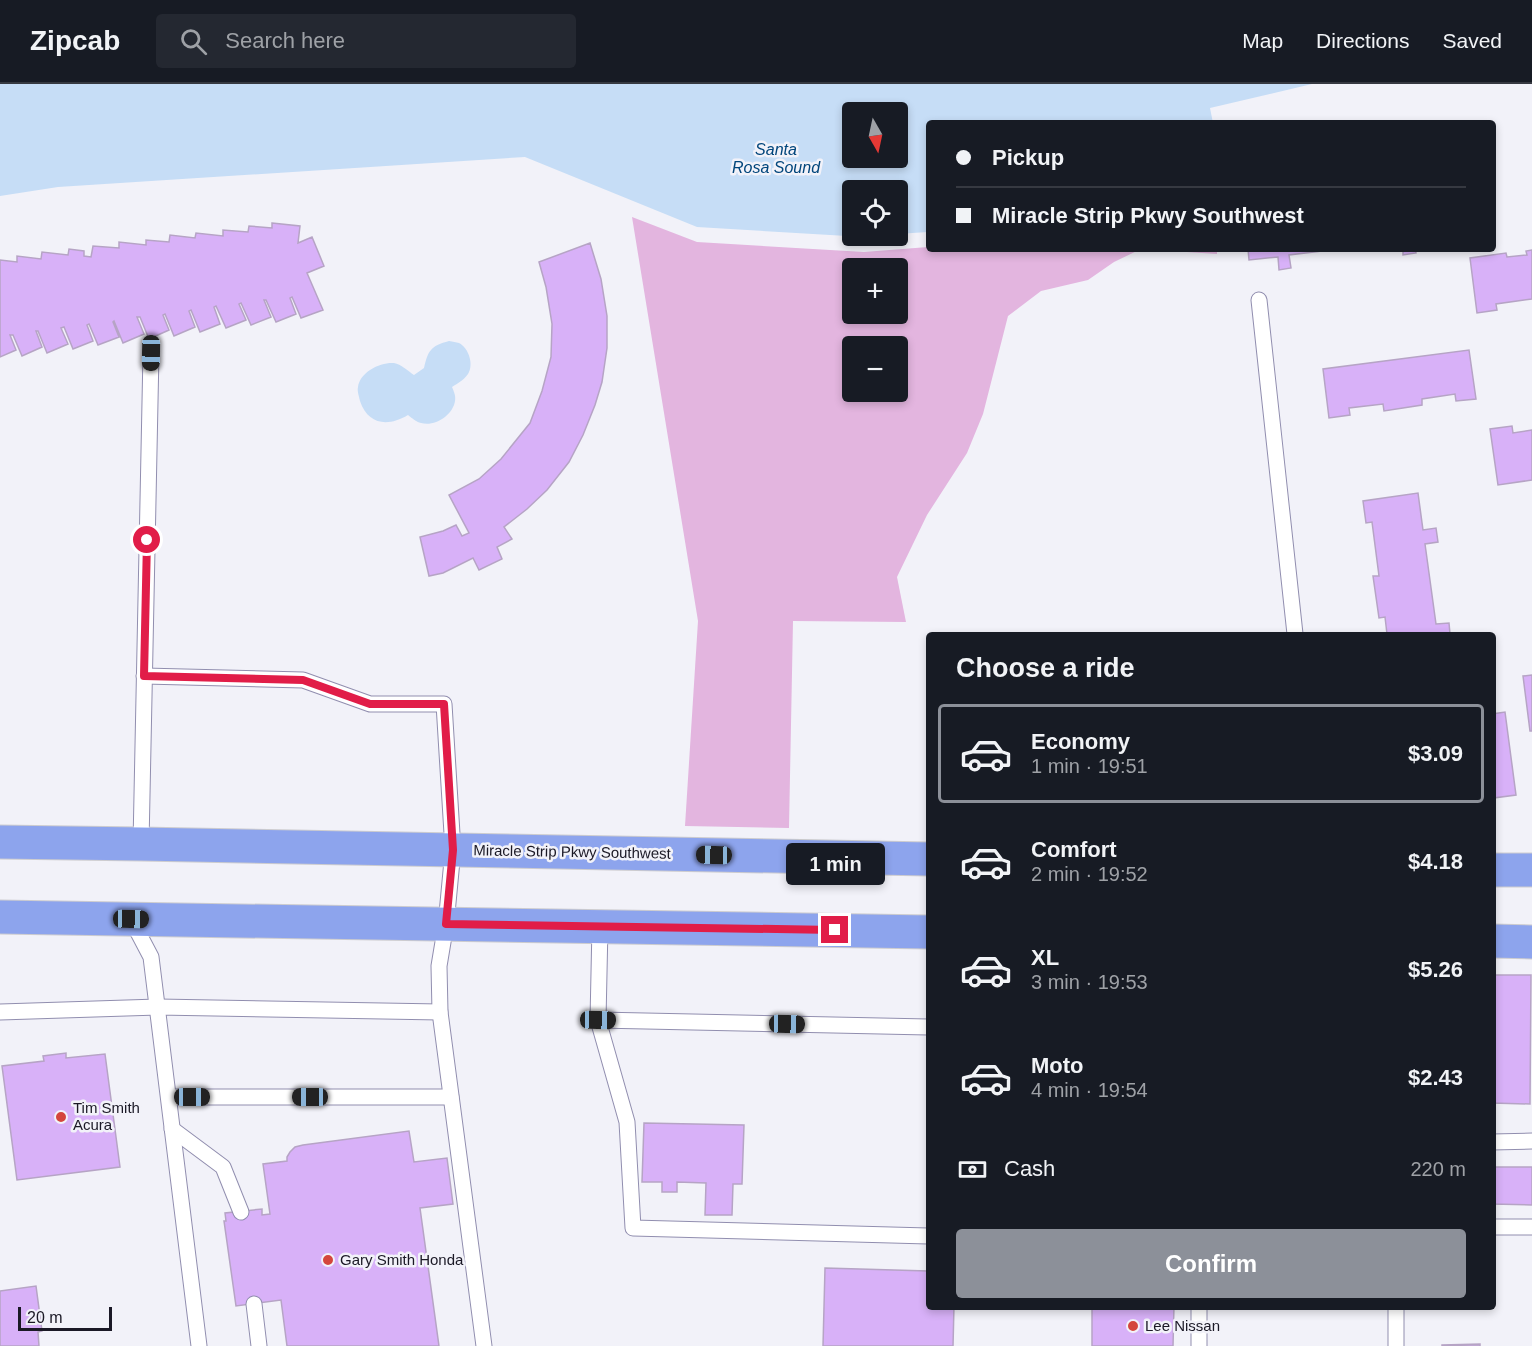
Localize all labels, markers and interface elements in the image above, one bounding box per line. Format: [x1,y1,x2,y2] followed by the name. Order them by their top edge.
[156,14,576,68] search box
[30,25,120,56] text: Zipcab
[177,25,210,58] icon: search
[225,28,345,53] text: Search here
[1242,29,1283,52] text: Map
[1316,29,1409,52] text: Directions
[1442,29,1502,52] text: Saved
[842,102,908,168] north arrow
[842,102,908,402] map controls
[732,141,821,176] water label: Santa Rosa Sound
[992,145,1064,170] text: Pickup
[842,180,908,246] button: locate
[992,203,1304,228] text: Miracle Strip Pkwy Southwest
[842,258,908,324] button: +
[142,335,160,371] car
[842,336,908,402] button: −
[133,526,160,553] route start
[956,653,1135,683] text: Choose a ride
[959,727,1013,781] icon: car
[1031,729,1130,754] text: Economy
[1408,741,1463,766] text: $3.09
[1031,755,1148,777] text: 1 min · 19:51
[959,835,1013,889] icon: car
[1031,837,1117,862] text: Comfort
[473,841,672,862] street label: Miracle Strip Pkwy Southwest
[786,843,884,885] callout: 1 min
[696,846,732,864] car
[1408,849,1463,874] text: $4.18
[809,853,862,875] text: 1 min
[1031,863,1148,885] text: 2 min · 19:52
[113,910,149,928] car
[821,916,848,943] route end
[959,943,1013,997] icon: car
[1031,945,1059,970] text: XL
[1408,957,1463,982] text: $5.26
[1031,971,1148,993] text: 3 min · 19:53
[580,1011,616,1029] car
[769,1015,805,1033] car
[959,1051,1013,1105] icon: car
[1031,1053,1084,1078] text: Moto
[1408,1065,1463,1090] text: $2.43
[1031,1079,1148,1101] text: 4 min · 19:54
[174,1088,210,1106] car
[292,1088,328,1106] car
[73,1099,140,1133] place label: Tim Smith Acura
[54,1110,68,1124] marker: Tim Smith Acura
[956,1153,989,1186] icon: cash
[1004,1156,1055,1181] text: Cash
[1410,1158,1466,1180] text: 220 m
[956,1229,1466,1298] button: Confirm
[340,1251,464,1268] place label: Gary Smith Honda
[321,1253,335,1267] marker: Gary Smith Honda
[18,1304,112,1332] scale bar
[27,1309,63,1326] text: 20 m
[1145,1317,1220,1334] place label: Lee Nissan
[1126,1319,1140,1333] marker: Lee Nissan

